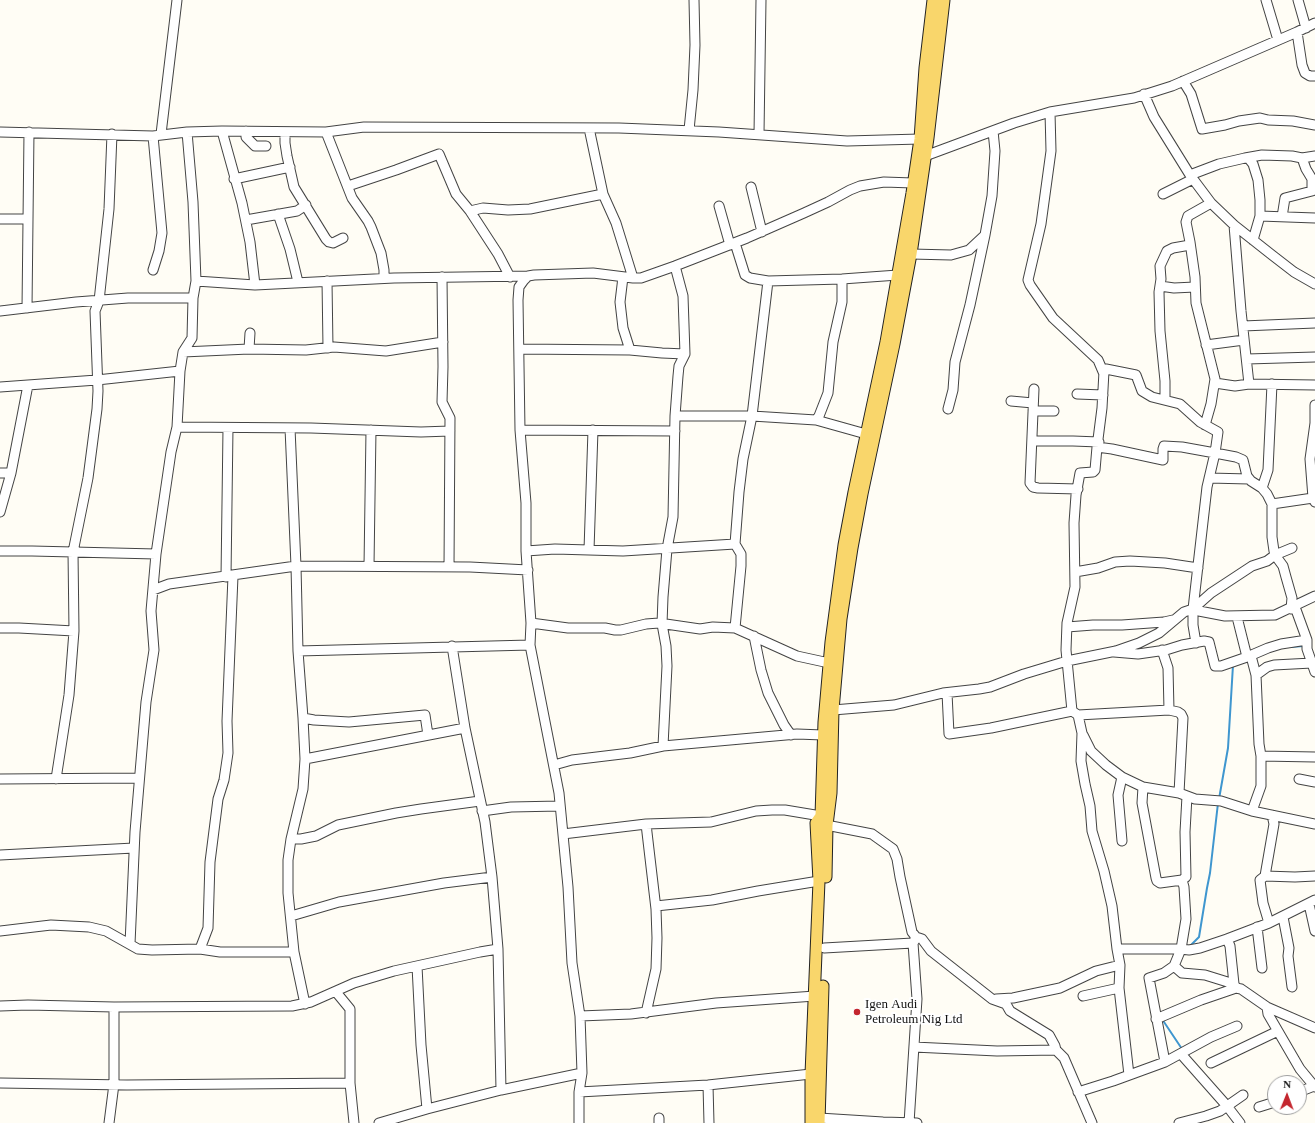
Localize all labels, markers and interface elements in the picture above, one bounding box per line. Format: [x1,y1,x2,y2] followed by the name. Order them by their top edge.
[865,997,962,1028] place label: Igen Audi Petroleum Nig Ltd
[852,1007,862,1017] marker: Igen Audi Petroleum Nig Ltd
[1267,1075,1307,1115] north arrow
[1283,1078,1291,1090] text: N

